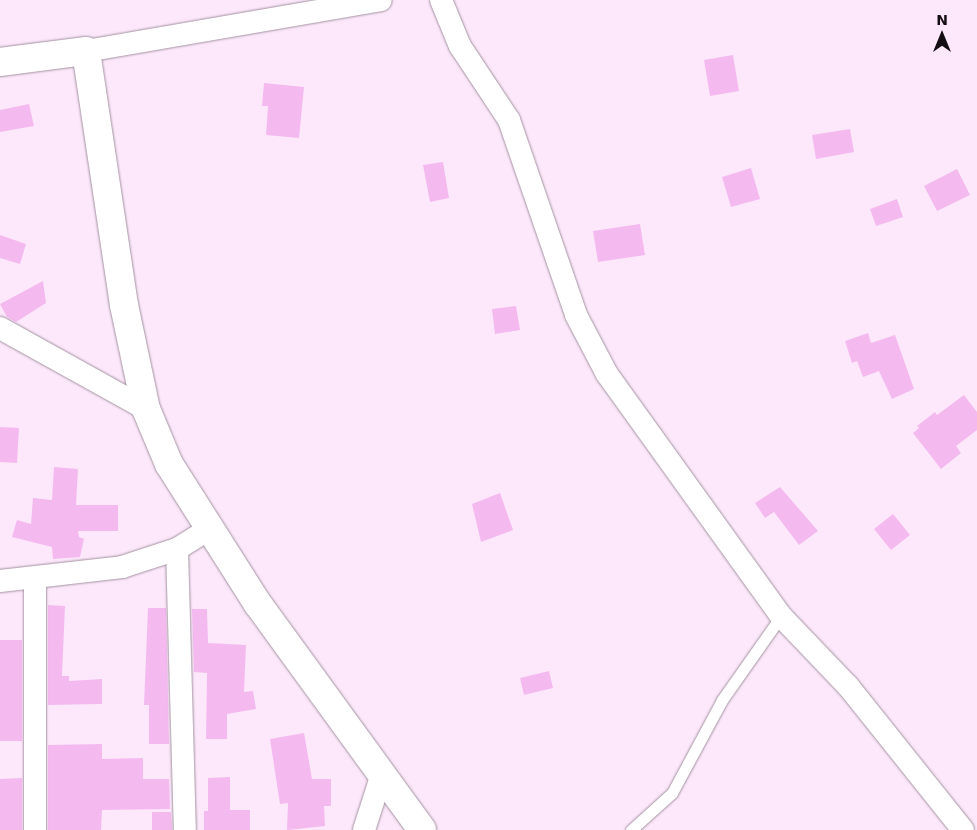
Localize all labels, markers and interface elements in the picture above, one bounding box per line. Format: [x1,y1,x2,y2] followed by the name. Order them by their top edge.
[917,10,967,60] north arrow
[936,12,948,28] text: N

